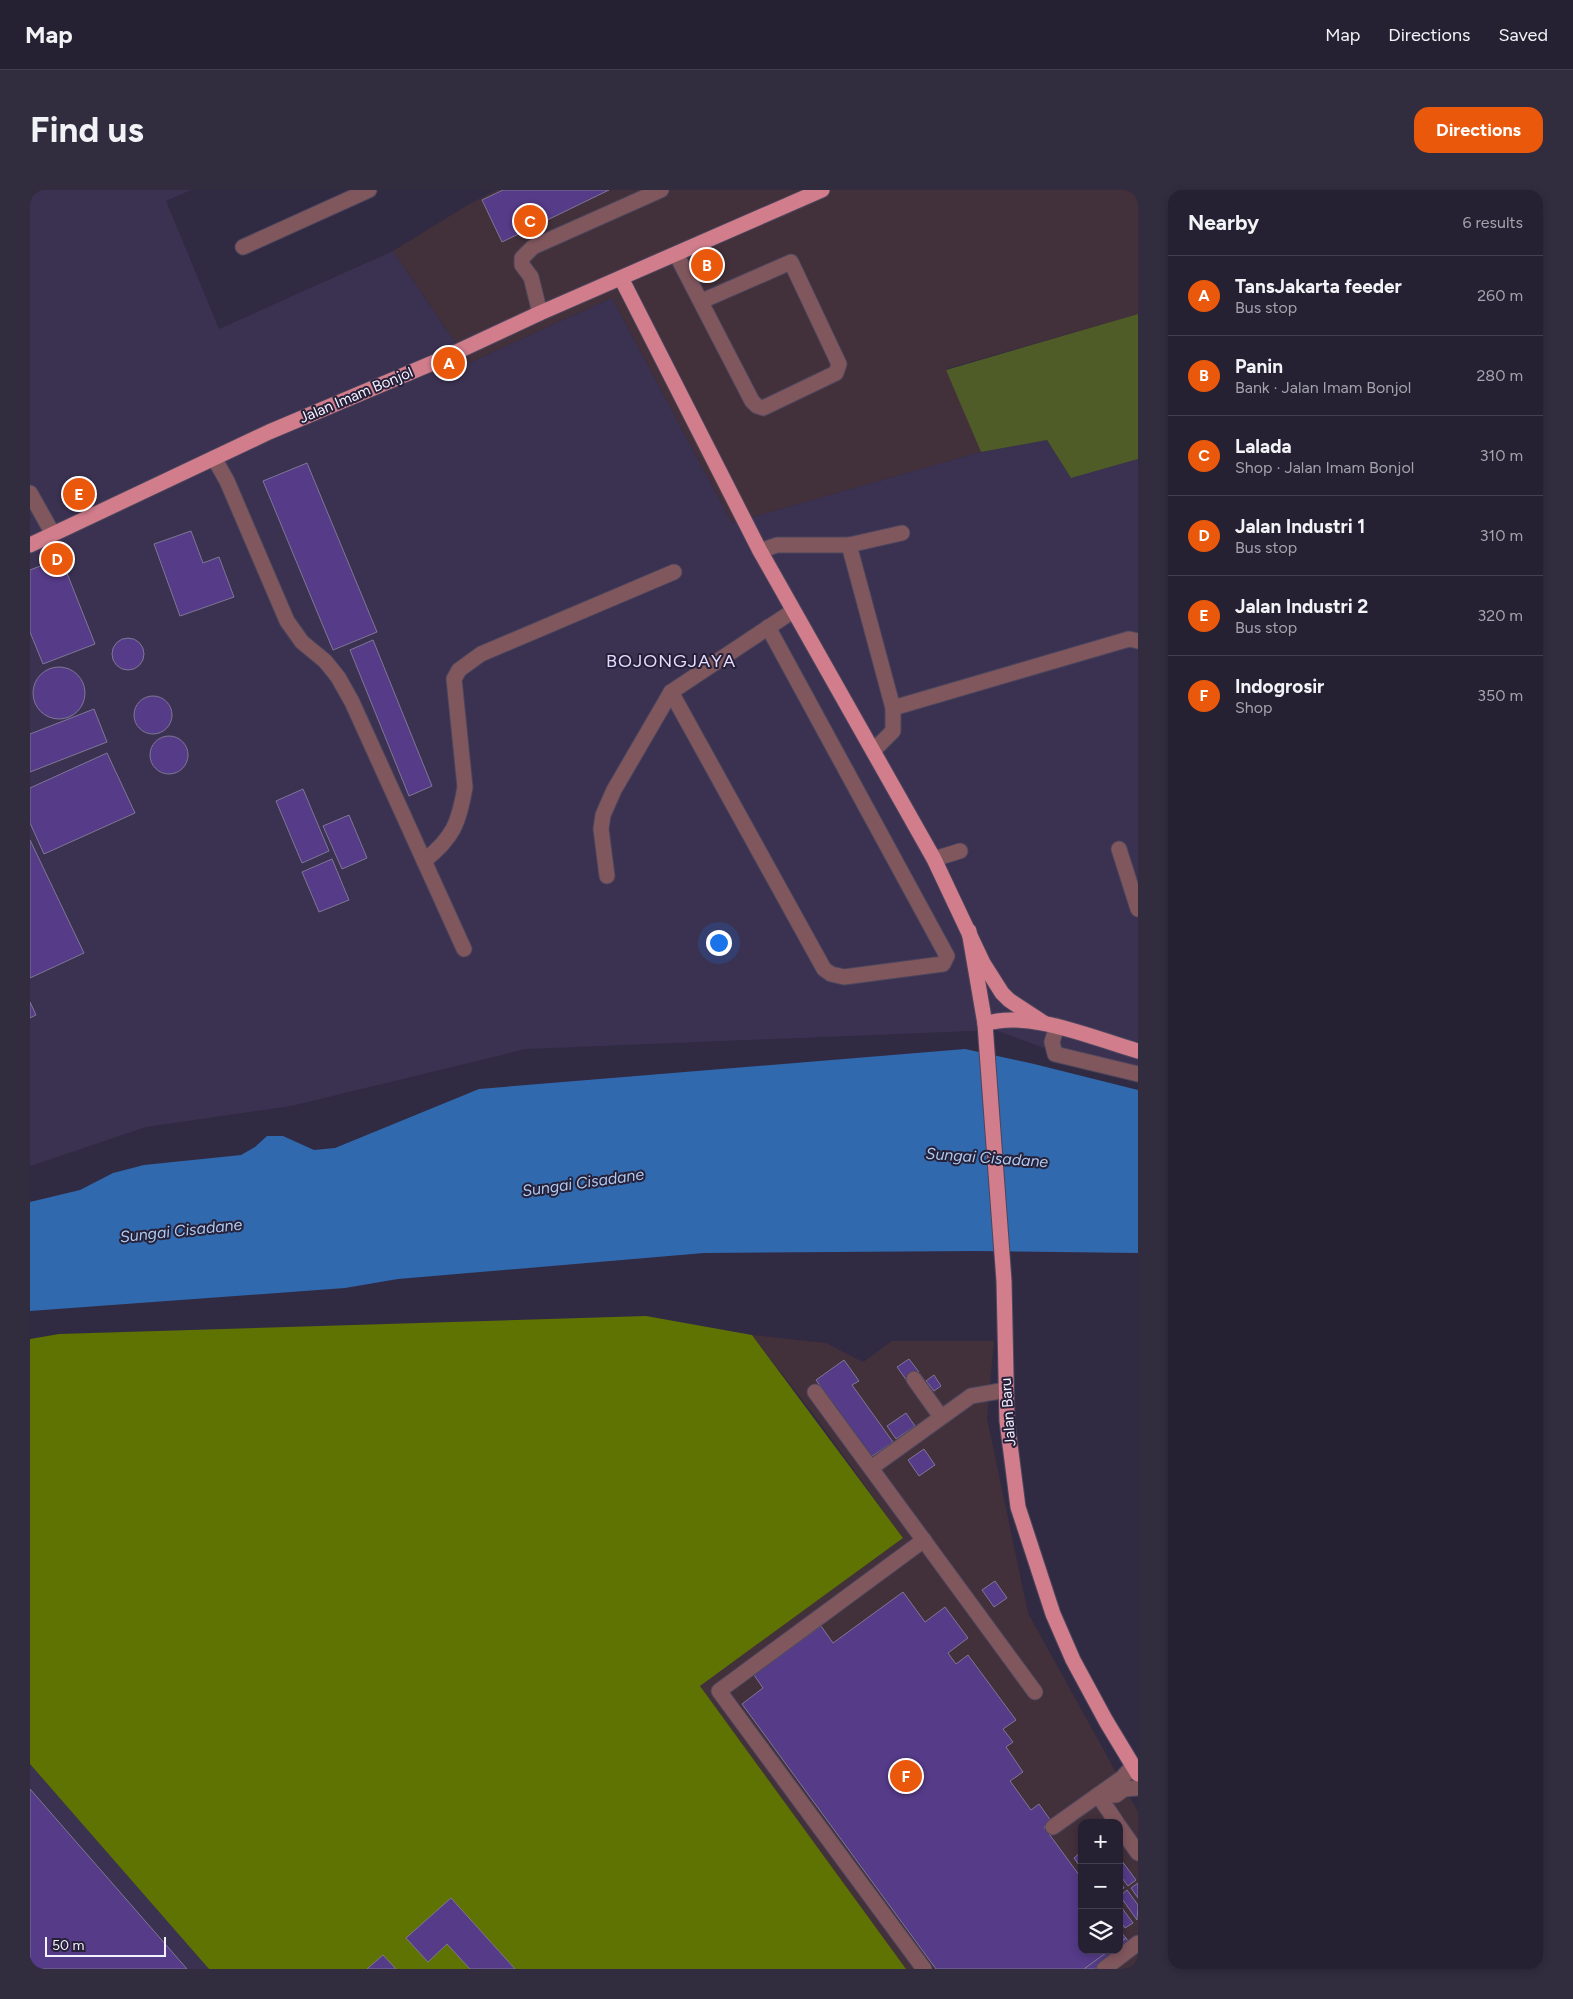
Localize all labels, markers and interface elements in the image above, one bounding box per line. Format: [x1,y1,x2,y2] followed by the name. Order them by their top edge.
[25,20,73,49] text: Map
[1325,24,1360,46] text: Map
[1388,24,1470,46] text: Directions
[1498,24,1548,46] text: Saved
[1414,107,1543,153] button: Directions
[30,109,144,151] text: Find us
[514,202,546,240] pin: C
[1188,210,1259,235] text: Nearby
[1462,213,1523,232] text: 6 results
[691,246,723,284] pin: B
[1235,275,1402,298] text: TansJakarta feeder
[1198,286,1210,305] text: A
[1477,286,1523,305] text: 260 m
[1235,298,1297,317] text: Bus stop
[433,344,465,382] pin: A
[1235,355,1283,378] text: Panin
[297,363,415,427] street label: Jalan Imam Bonjol
[1199,366,1209,385] text: B
[1476,366,1523,385] text: 280 m
[1235,378,1411,397] text: Bank · Jalan Imam Bonjol
[1235,435,1292,458] text: Lalada
[1198,446,1210,465] text: C
[1480,446,1523,465] text: 310 m
[1235,458,1414,477] text: Shop · Jalan Imam Bonjol
[63,475,95,513] pin: E
[1235,515,1365,538] text: Jalan Industri 1
[1198,526,1210,545] text: D
[1480,526,1523,545] text: 310 m
[1235,538,1297,557] text: Bus stop
[41,540,73,578] pin: D
[1235,595,1368,618] text: Jalan Industri 2
[1199,606,1209,625] text: E
[1478,606,1523,625] text: 320 m
[1235,618,1297,637] text: Bus stop
[606,650,736,672] district label: BOJONGJAYA
[1235,675,1324,698] text: Indogrosir
[1200,686,1208,705] text: F
[1477,686,1523,705] text: 350 m
[1235,698,1273,717] text: Shop
[706,930,732,956] your location
[925,1144,1049,1171] water label: Sungai Cisadane
[521,1165,645,1200] water label: Sungai Cisadane
[119,1215,243,1246] water label: Sungai Cisadane
[997,1377,1019,1447] street label: Jalan Baru
[890,1757,922,1795] pin: F
[1078,1819,1123,1954] map controls
[1078,1819,1123,1864] button: +
[1078,1864,1123,1909] button: −
[1078,1909,1123,1954] button: layers
[45,1934,166,1957] scale bar
[52,1937,84,1954] text: 50 m

